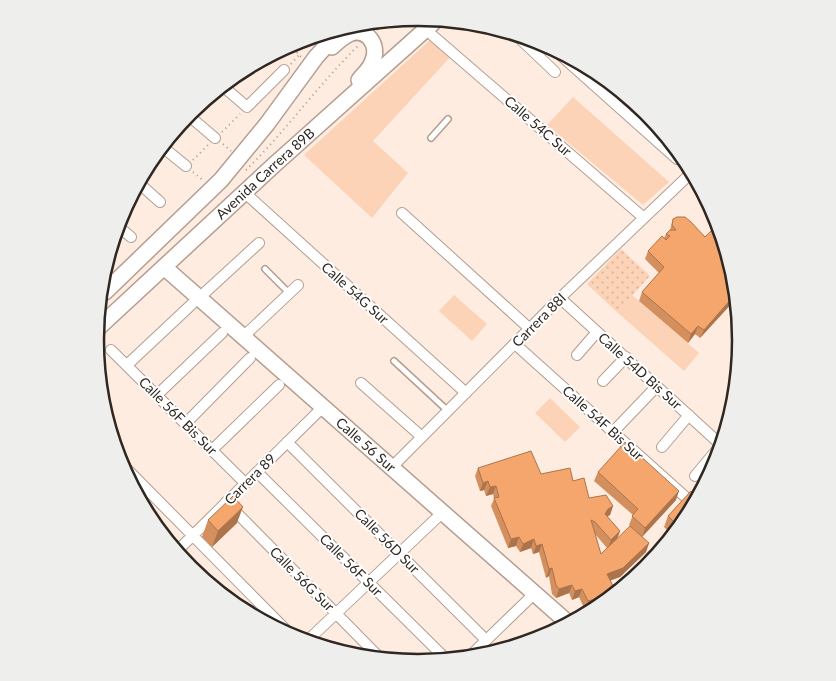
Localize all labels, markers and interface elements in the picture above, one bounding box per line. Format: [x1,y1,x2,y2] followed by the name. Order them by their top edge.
[501,92,575,159] street label: Calle 54C Sur
[212,124,318,223] street label: Avenida Carrera 89B
[318,258,392,327] street label: Calle 54G Sur
[508,289,569,350] street label: Carrera 88I
[595,329,686,413] street label: Calle 54D Bis Sur
[136,373,221,458] street label: Calle 56F Bis Sur
[559,382,648,464] street label: Calle 54F Bis Sur
[333,414,400,475] street label: Calle 56 Sur
[221,450,279,508] street label: Carrera 89
[351,505,423,577] street label: Calle 56D Sur
[316,530,386,600] street label: Calle 56F Sur
[267,543,338,614] street label: Calle 56G Sur

